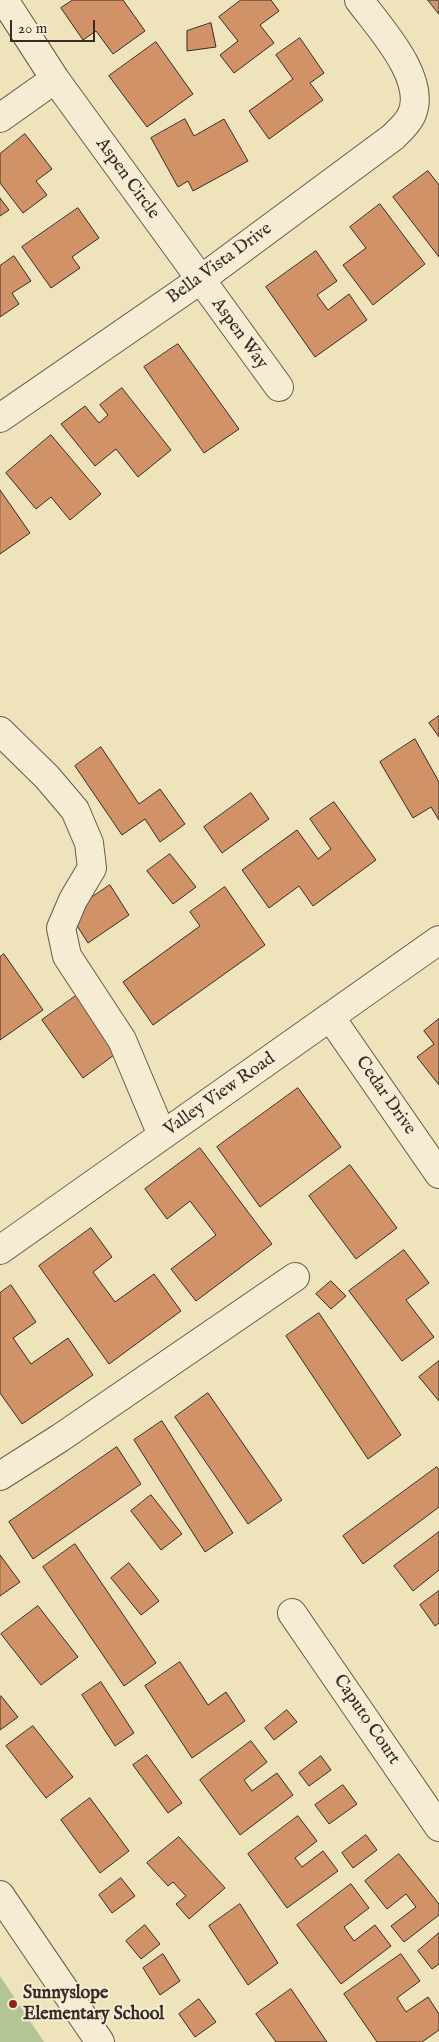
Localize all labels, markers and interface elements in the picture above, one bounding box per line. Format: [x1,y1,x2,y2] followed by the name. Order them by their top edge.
[12,10,98,42] scale bar
[18,19,47,38] text: 20 m
[90,134,164,224] street label: Aspen Circle
[163,219,277,309] street label: Bella Vista Drive
[206,294,272,374] street label: Aspen Way
[160,1049,280,1141] street label: Valley View Road
[350,1053,420,1139] street label: Cedar Drive
[328,1671,404,1769] street label: Caputo Court
[23,1983,164,2026] place label: Sunnyslope Elementary School
[7,1998,19,2010] marker: Sunnyslope Elementary School

